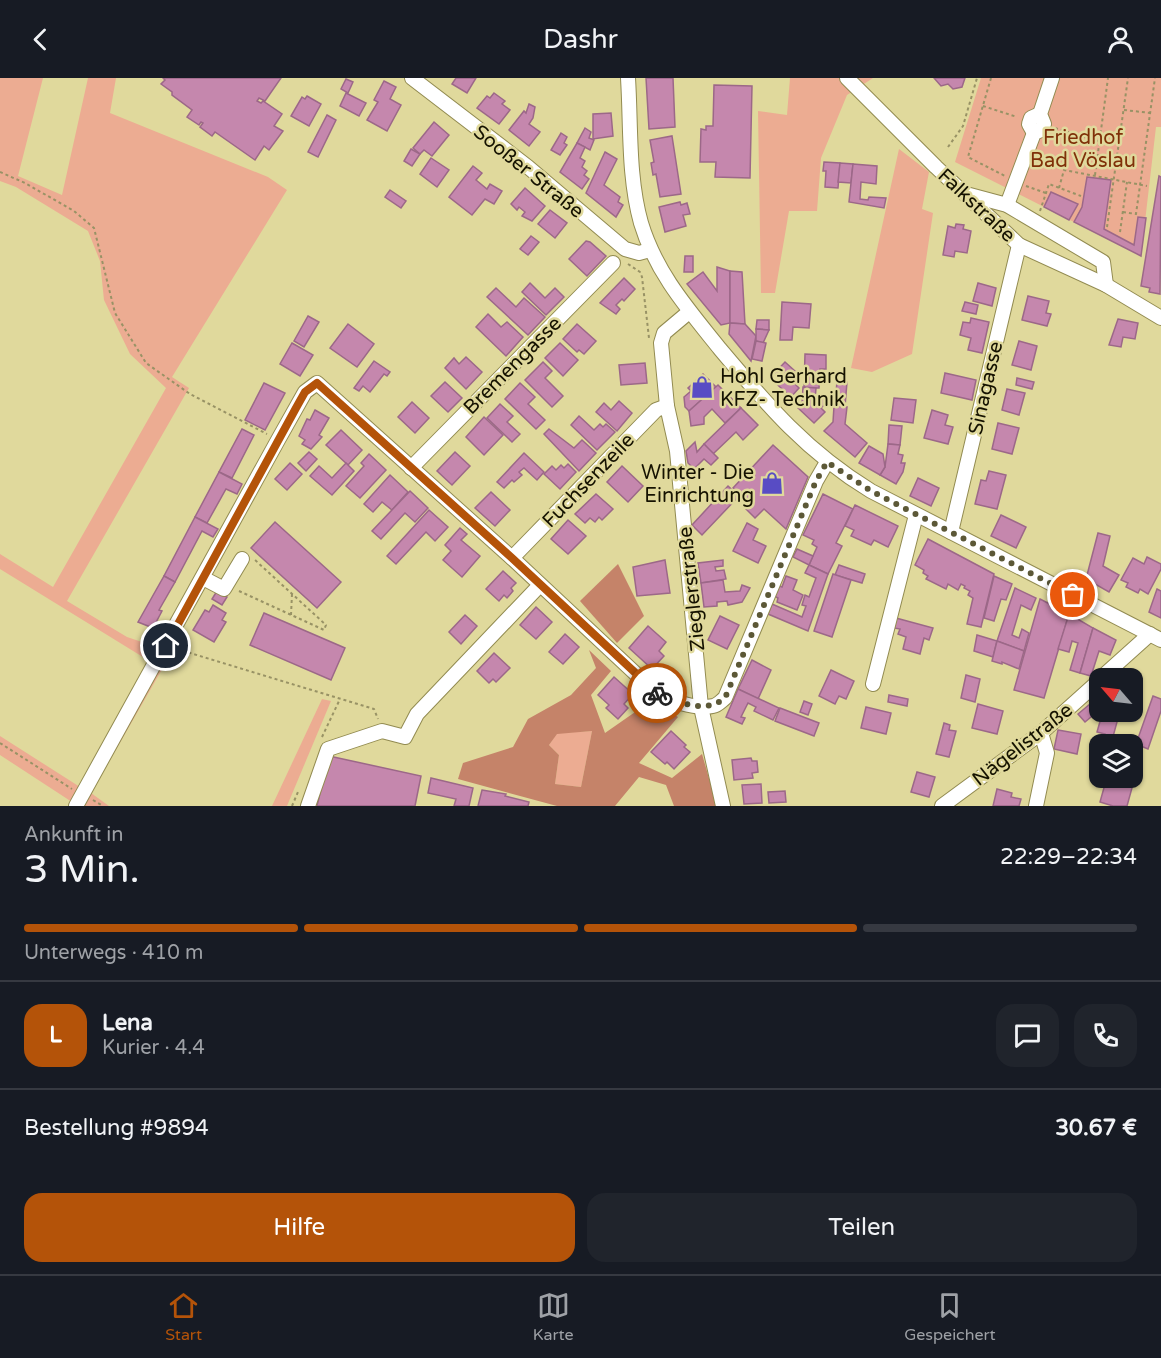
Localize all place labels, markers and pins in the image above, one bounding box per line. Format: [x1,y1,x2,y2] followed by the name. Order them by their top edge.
[720,365,847,412] place label: Hohl Gerhard KFZ- Technik
[689,374,715,400] shop icon: Hohl Gerhard KFZ- Technik
[641,461,754,508] place label: Winter - Die Einrichtung
[759,470,785,496] shop icon: Winter - Die Einrichtung
[1047,569,1098,620] pin
[140,620,191,671] pin

